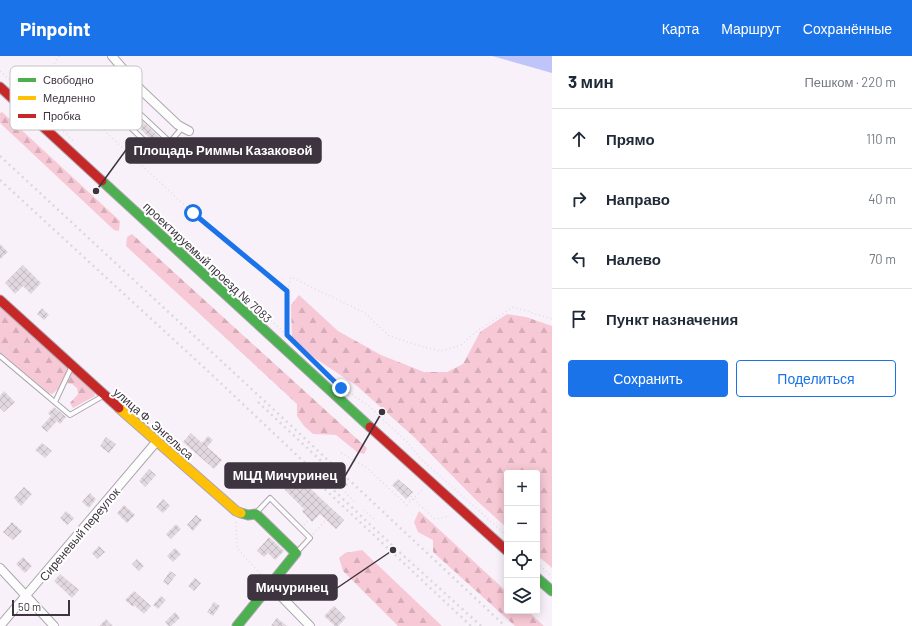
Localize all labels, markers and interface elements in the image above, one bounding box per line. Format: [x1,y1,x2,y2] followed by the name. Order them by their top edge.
[20,17,90,40] text: Pinpoint
[662,20,699,37] text: Карта
[721,20,781,37] text: Маршрут
[803,20,892,37] text: Сохранённые
[10,66,142,130] legend
[568,71,614,91] text: 3 мин
[43,73,94,86] text: Свободно
[804,74,896,90] text: Пешком · 220 m
[43,91,95,104] text: Медленно
[43,109,81,122] text: Пробка
[568,128,590,150] icon: ahead
[606,130,655,148] text: Прямо
[866,131,896,147] text: 110 m
[126,138,321,163] callout: Площадь Риммы Казаковой
[133,142,313,158] text: Площадь Риммы Казаковой
[568,188,590,210] icon: right
[606,190,670,208] text: Направо
[868,191,896,207] text: 40 m
[140,199,275,326] street label: проектируемый проезд № 7083
[184,204,202,222] route start
[568,248,590,270] icon: left
[606,250,661,268] text: Налево
[869,251,896,267] text: 70 m
[568,308,590,330] icon: arrive
[606,310,738,328] text: Пункт назначения
[568,360,728,397] button: Сохранить
[736,360,896,397] button: Поделиться
[332,379,350,397] route end
[110,384,197,463] street label: улица Ф. Энгельса
[225,463,345,488] callout: МЦД Мичуринец
[233,467,337,483] text: МЦД Мичуринец
[504,470,540,614] map controls
[504,470,540,506] button: +
[36,484,123,584] street label: Сиреневый переулок
[504,506,540,542] button: −
[504,542,540,578] button: locate
[248,575,337,600] callout: Мичуринец
[504,578,540,614] button: layers
[256,579,328,595] text: Мичуринец
[12,598,70,617] scale bar
[18,600,41,613] text: 50 m

